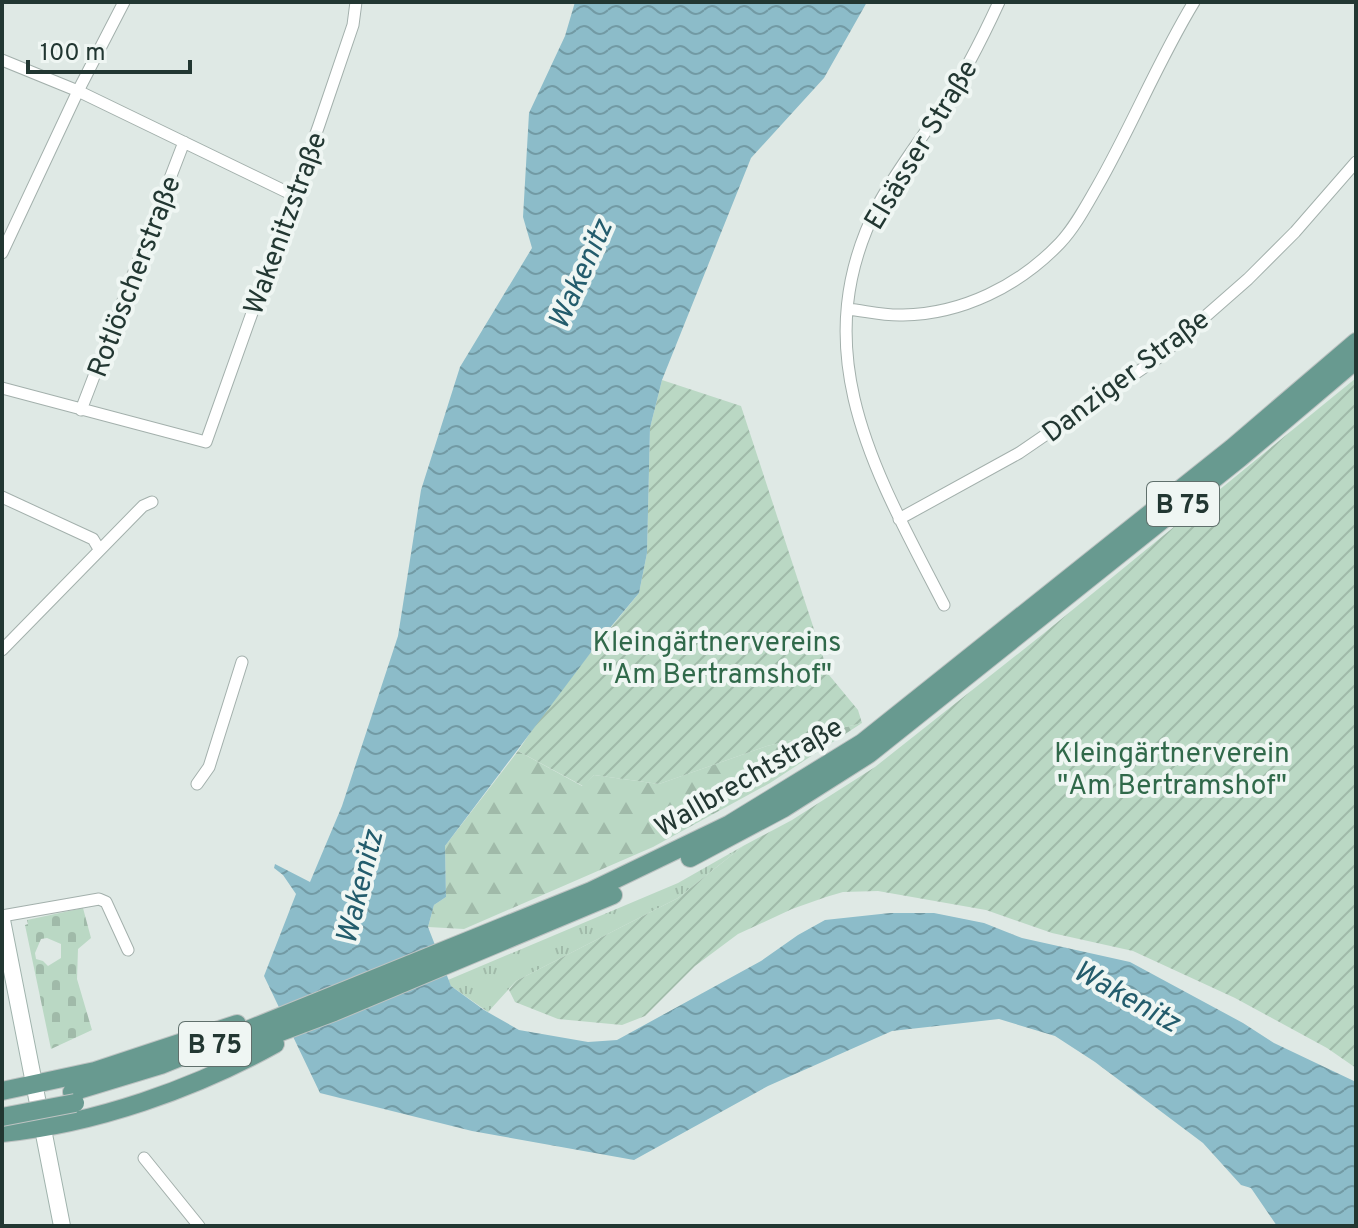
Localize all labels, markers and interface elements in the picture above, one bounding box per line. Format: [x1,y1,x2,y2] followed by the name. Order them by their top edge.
[28,24,190,74] scale bar
[40,39,106,69] text: 100 m
[858,54,987,237] street label: Elsässer Straße
[237,128,337,320] street label: Wakenitzstraße
[81,171,191,383] street label: Rotlöscherstraße
[542,213,623,336] water label: Wakenitz
[1036,303,1218,452] street label: Danziger Straße
[1147,482,1219,526] road number: B 75
[593,626,841,694] park label: Kleingärtnervereins "Am Bertramshof"
[649,710,850,847] street label: Wallbrechtstraße
[1054,737,1290,805] park label: Kleingärtnerverein "Am Bertramshof"
[329,825,394,949] water label: Wakenitz
[1066,954,1187,1043] water label: Wakenitz
[179,1022,251,1066] road number: B 75

